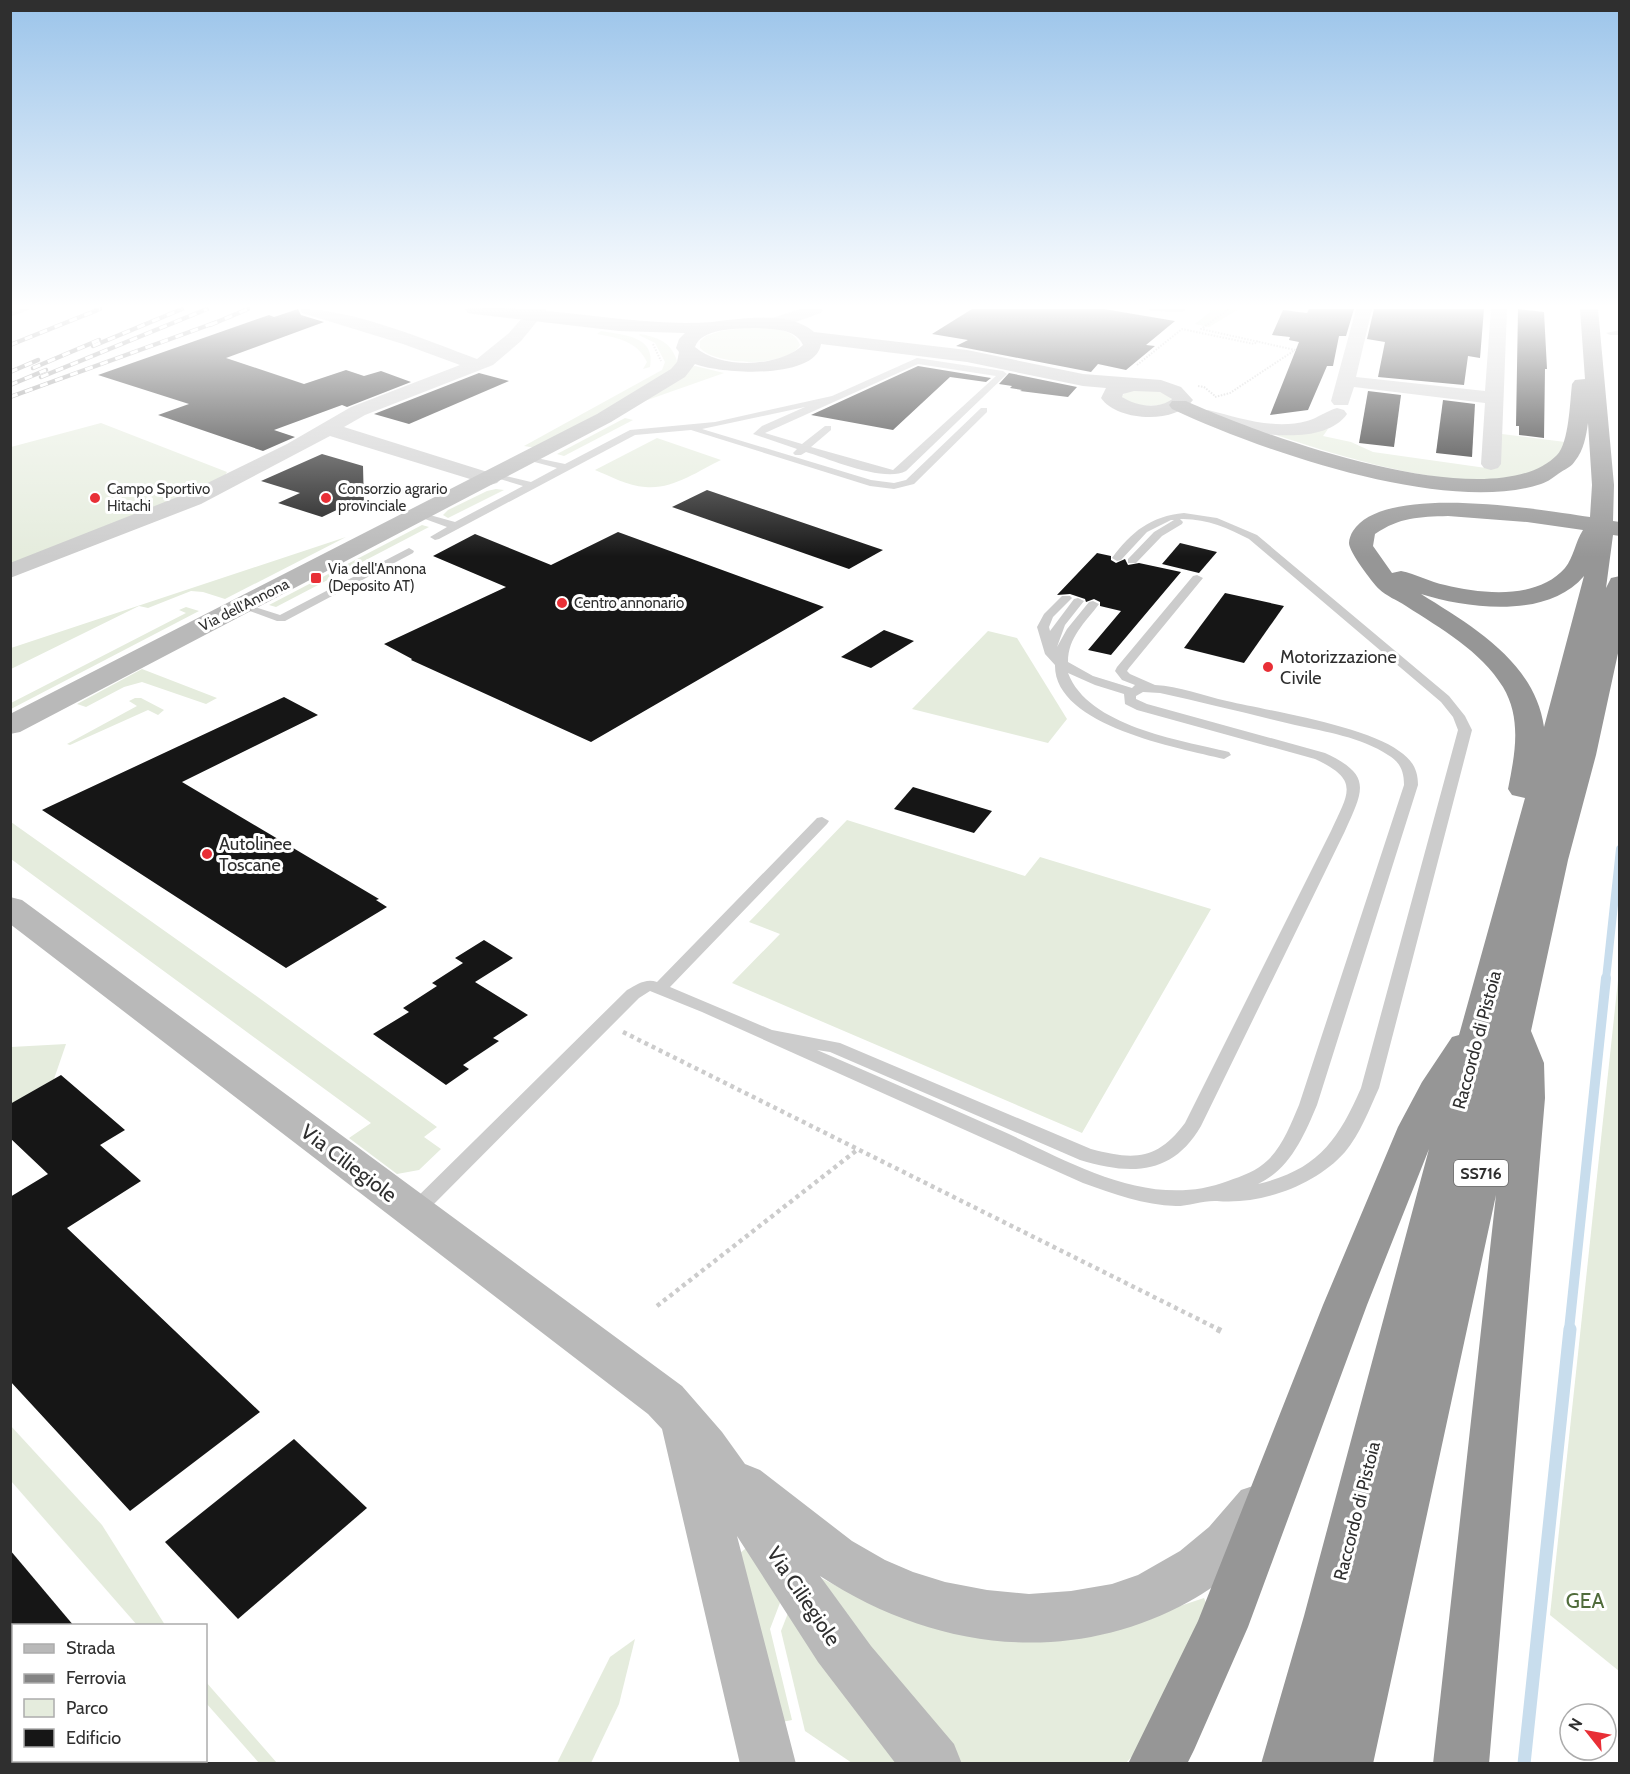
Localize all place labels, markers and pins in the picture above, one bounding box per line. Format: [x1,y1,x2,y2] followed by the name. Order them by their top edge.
[107,480,210,515] place label: Campo Sportivo Hitachi
[338,480,447,515] place label: Consorzio agrario provinciale
[88,491,102,505] marker: Campo Sportivo Hitachi
[319,491,333,505] marker: Consorzio agrario provinciale
[328,560,427,595] place label: Via dell'Annona (Deposito AT)
[309,571,323,585] marker: Via dell'Annona (Deposito AT)
[574,594,684,612] place label: Centro annonario
[555,596,569,610] marker: Centro annonario
[1280,646,1397,689] place label: Motorizzazione Civile
[1261,660,1275,674] marker: Motorizzazione Civile
[219,833,292,876] place label: Autolinee Toscane
[200,847,214,861] marker: Autolinee Toscane

